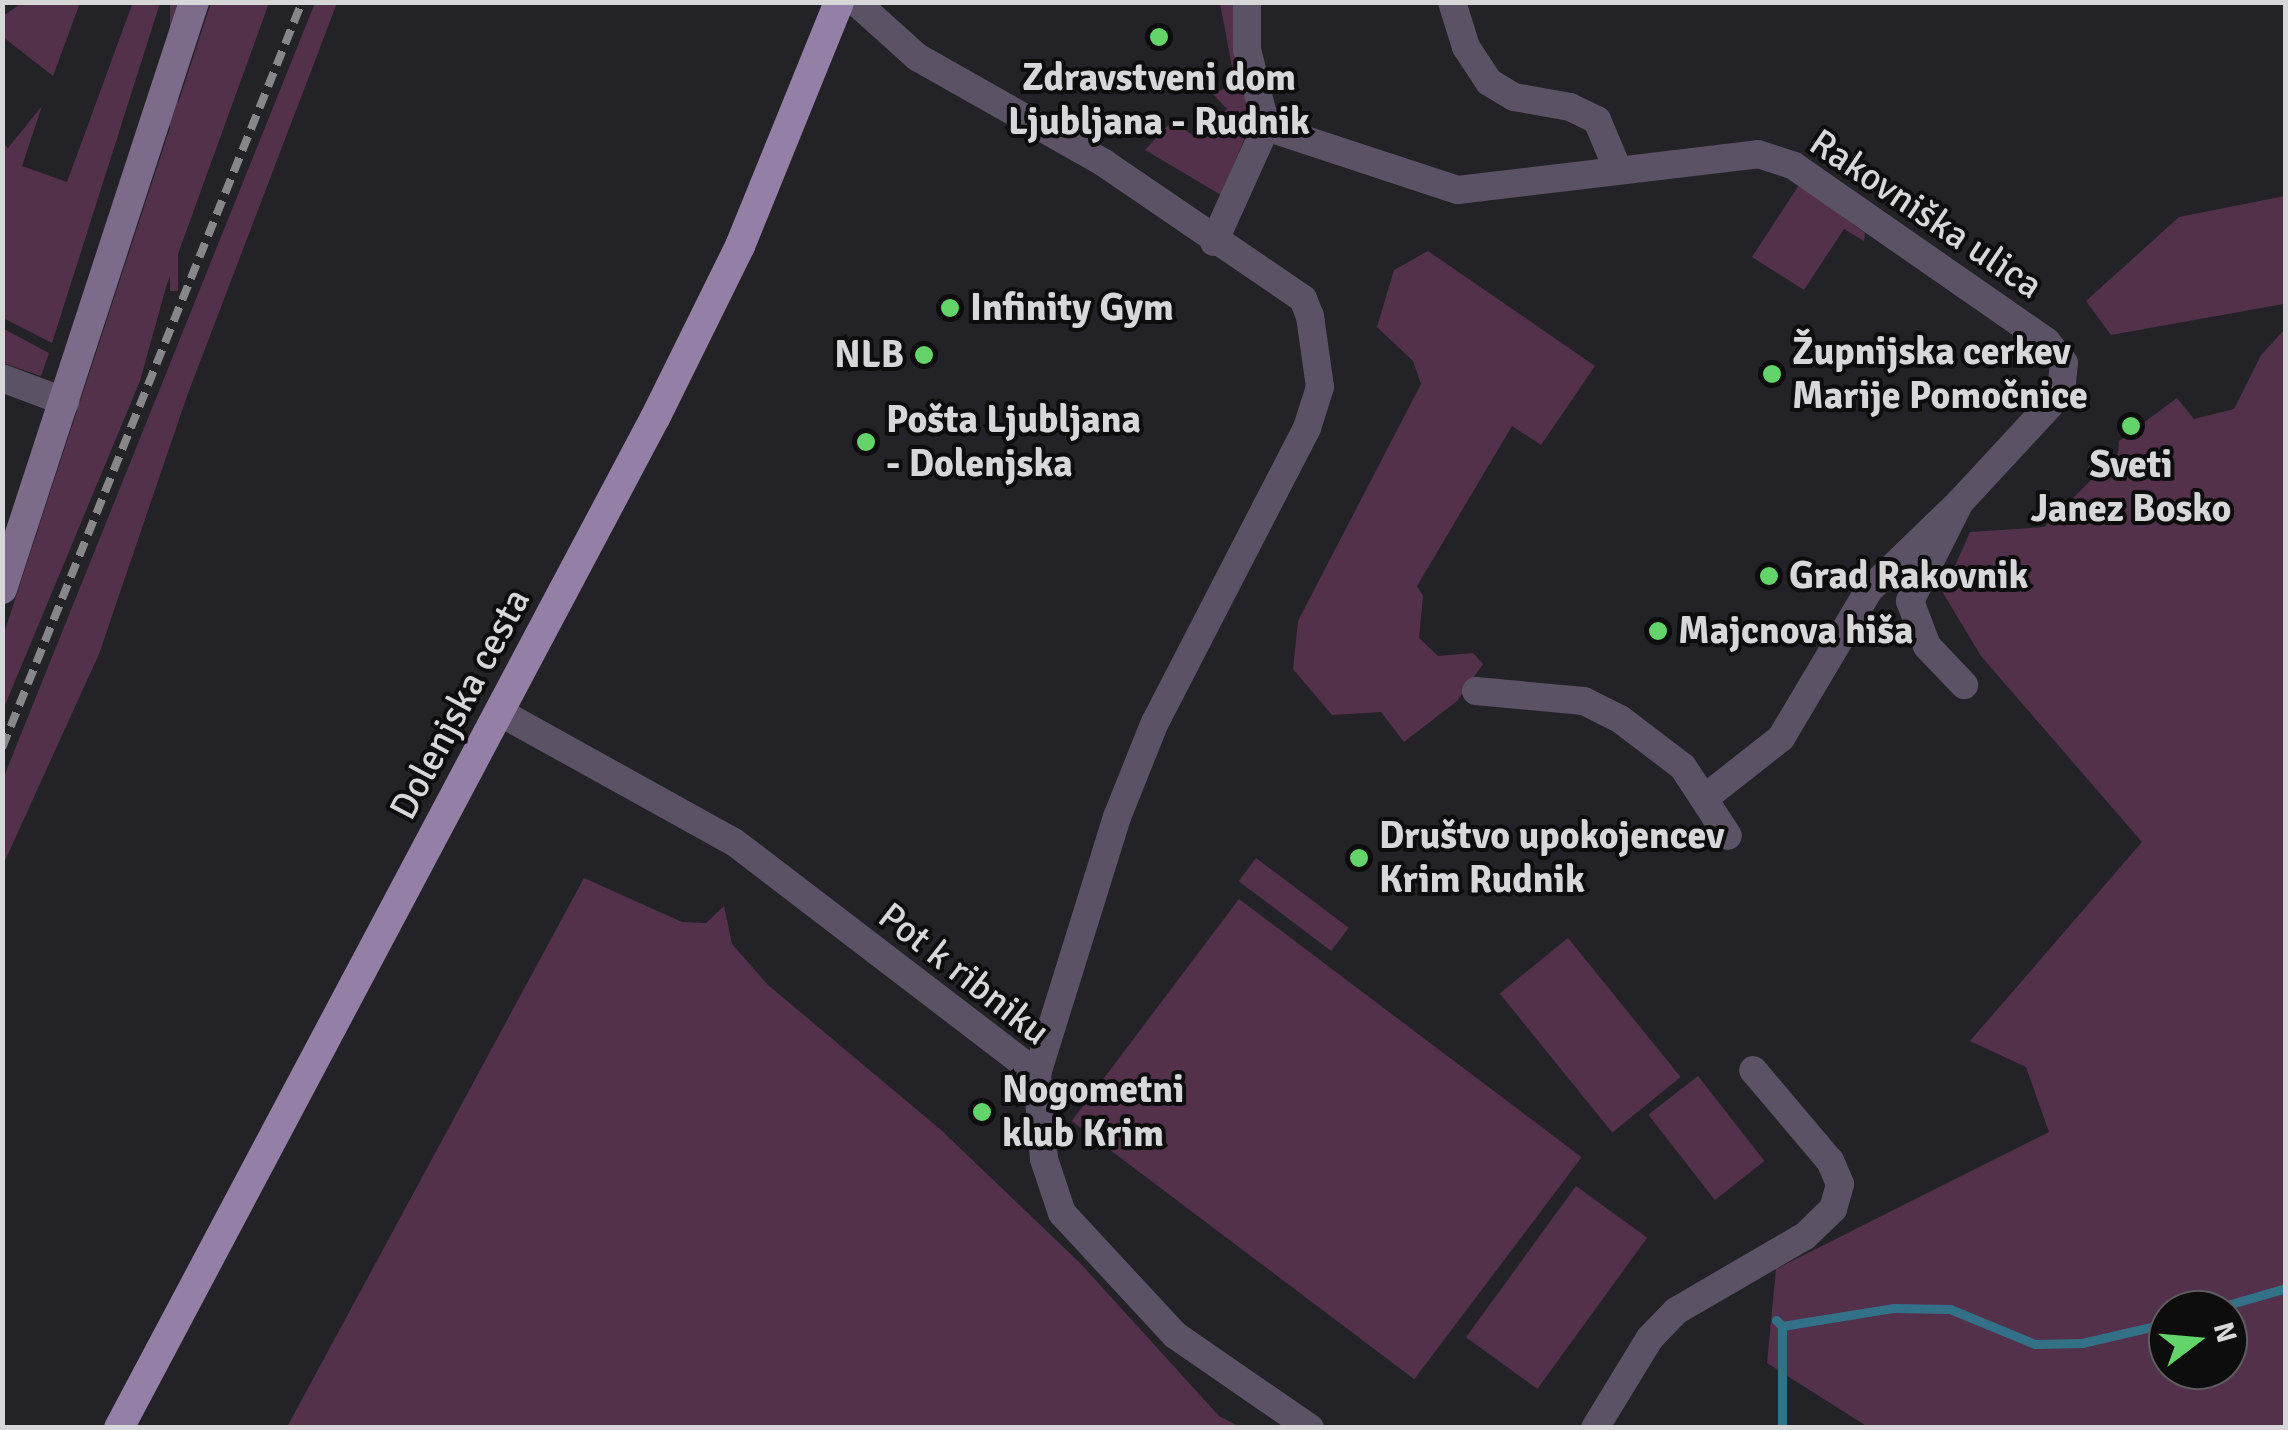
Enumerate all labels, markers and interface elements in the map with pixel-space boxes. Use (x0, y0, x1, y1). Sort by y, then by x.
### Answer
marker: Zdravstveni dom Ljubljana - Rudnik (1146, 24, 1172, 50)
place label: Zdravstveni dom Ljubljana - Rudnik (1008, 55, 1310, 144)
street label: Rakovniška ulica (1801, 119, 2051, 309)
place label: Infinity Gym (970, 285, 1174, 331)
marker: Infinity Gym (939, 297, 961, 319)
place label: Župnijska cerkev Marije Pomočnice (1792, 329, 2088, 418)
place label: NLB (834, 332, 904, 378)
marker: NLB (913, 344, 935, 366)
marker: Župnijska cerkev Marije Pomočnice (1761, 363, 1783, 385)
place label: Pošta Ljubljana - Dolenjska (886, 397, 1141, 486)
marker: Sveti Janez Bosko (2120, 415, 2142, 437)
marker: Pošta Ljubljana - Dolenjska (855, 431, 877, 453)
place label: Sveti Janez Bosko (2031, 442, 2231, 532)
place label: Grad Rakovnik (1789, 553, 2028, 599)
marker: Grad Rakovnik (1758, 565, 1780, 587)
street label: Dolenjska cesta (380, 581, 540, 827)
place label: Majcnova hiša (1678, 608, 1914, 654)
marker: Majcnova hiša (1647, 620, 1669, 642)
place label: Društvo upokojencev Krim Rudnik (1379, 813, 1724, 902)
marker: Društvo upokojencev Krim Rudnik (1348, 847, 1370, 869)
street label: Pot k ribniku (869, 893, 1059, 1055)
place label: Nogometni klub Krim (1002, 1067, 1184, 1156)
marker: Nogometni klub Krim (971, 1101, 993, 1123)
north arrow (2148, 1290, 2248, 1390)
text: N (2206, 1318, 2244, 1346)

